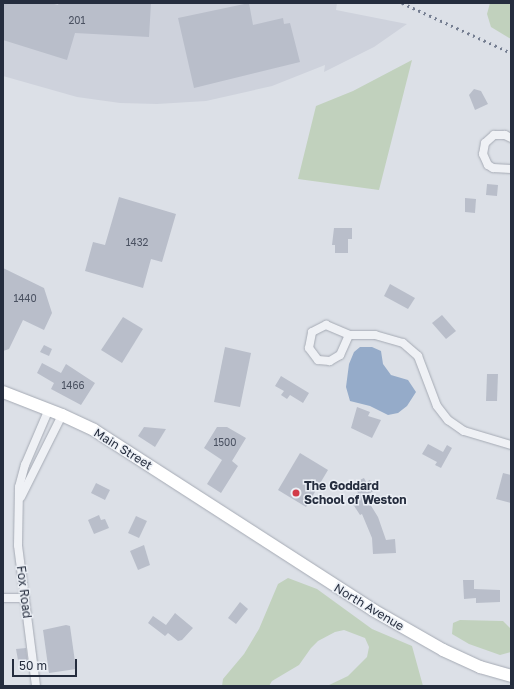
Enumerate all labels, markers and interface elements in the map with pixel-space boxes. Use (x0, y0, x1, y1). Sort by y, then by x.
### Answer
house number: 201 (69, 15, 85, 27)
house number: 1432 (126, 237, 148, 249)
house number: 1440 (13, 293, 37, 305)
house number: 1466 (61, 380, 85, 392)
street label: Main Street (91, 425, 155, 473)
house number: 1500 (213, 437, 237, 449)
place label: The Goddard School of Weston (304, 479, 407, 507)
marker: The Goddard School of Weston (291, 488, 301, 498)
street label: Fox Road (14, 565, 34, 619)
street label: North Avenue (332, 581, 406, 633)
scale bar (14, 651, 79, 677)
text: 50 m (19, 658, 47, 673)

